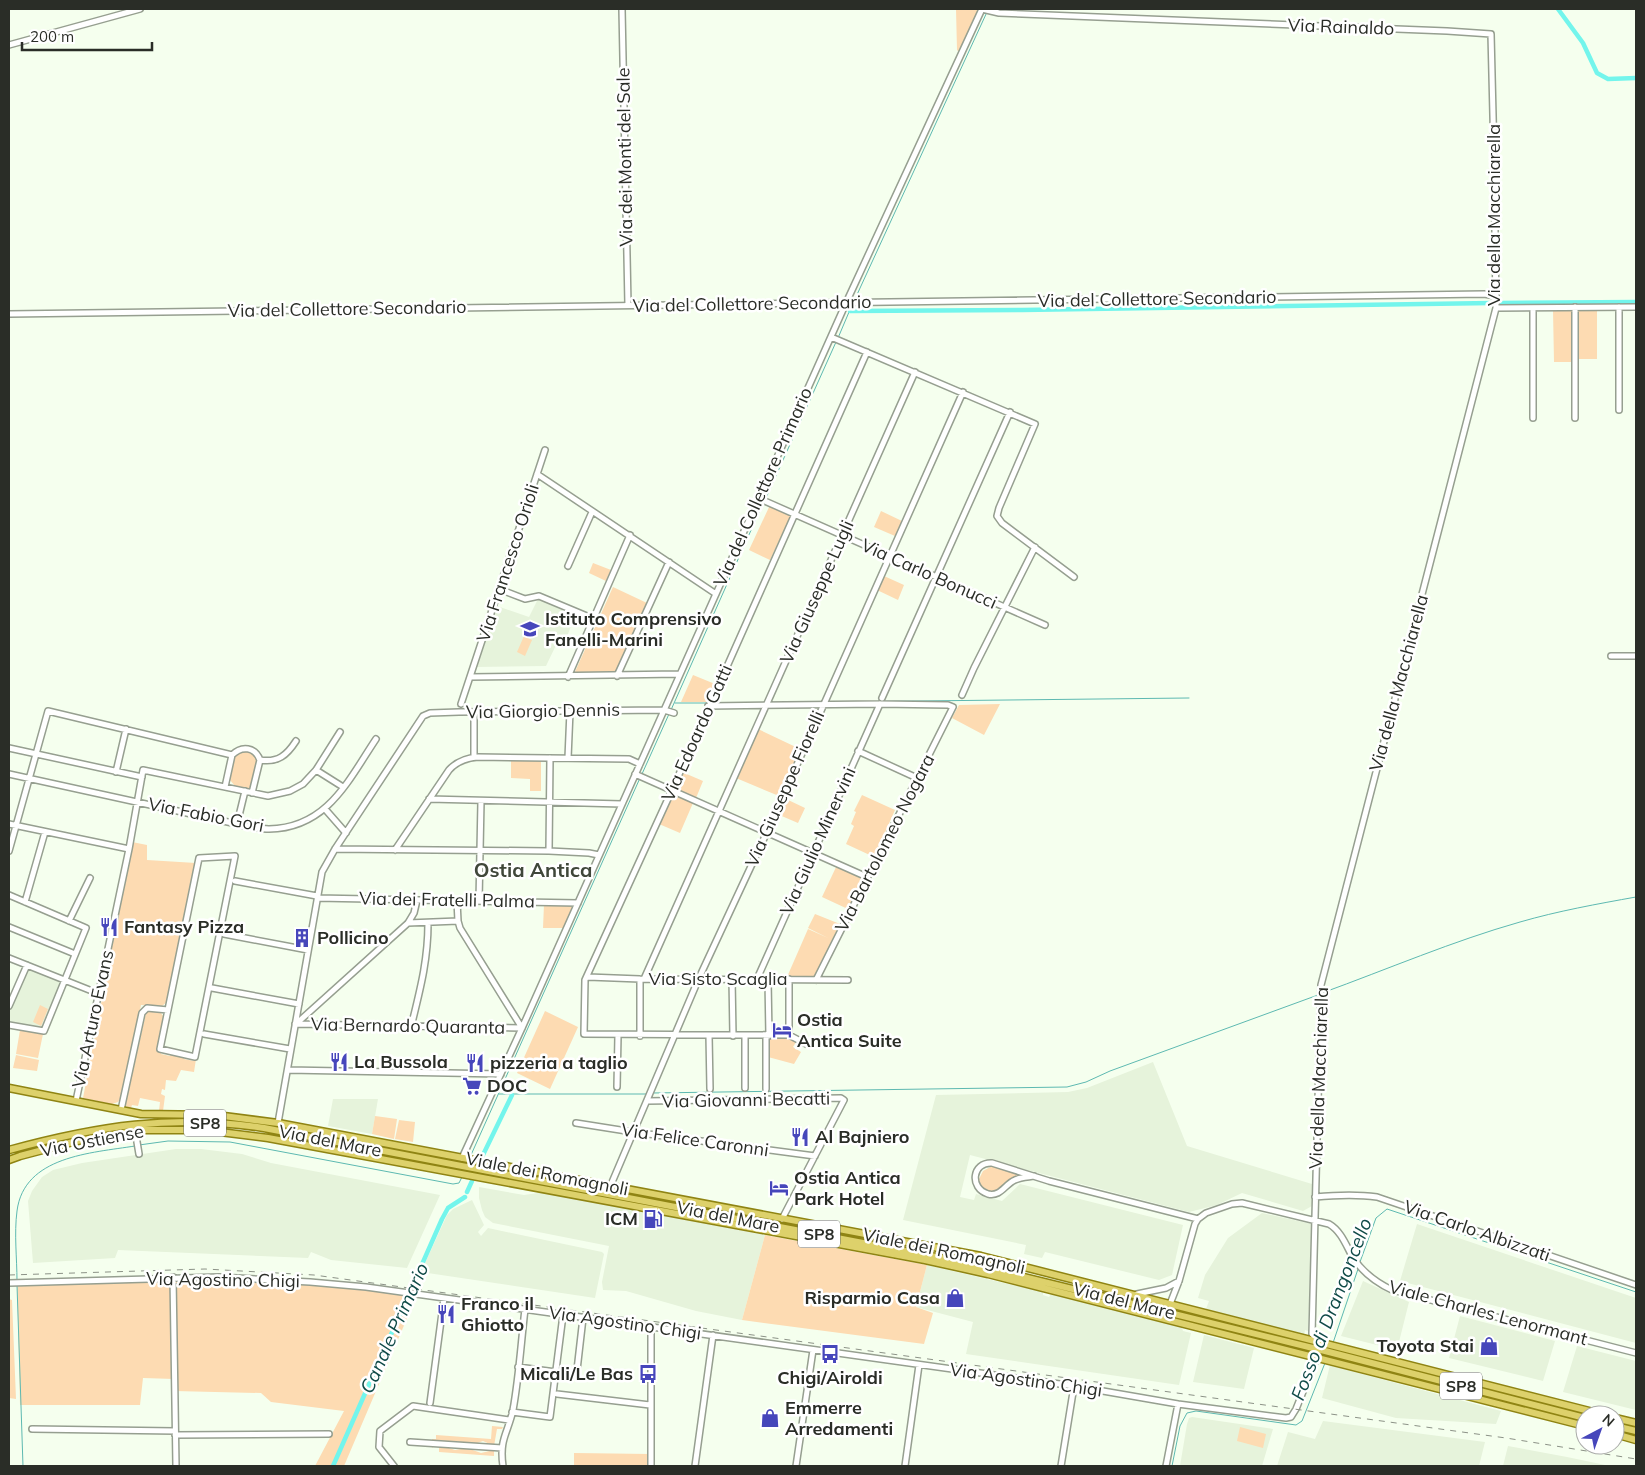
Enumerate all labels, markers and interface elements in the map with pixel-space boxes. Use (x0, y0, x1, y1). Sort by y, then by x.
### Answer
street label: Via Rainaldo (1287, 13, 1395, 40)
scale bar (22, 20, 152, 52)
text: 200 m (30, 27, 74, 46)
street label: Via dei Monti del Sale (611, 67, 638, 247)
street label: Via della Macchiarella (1482, 124, 1505, 306)
street label: Via del Collettore Secondario (1037, 285, 1277, 312)
street label: Via del Collettore Secondario (632, 290, 872, 317)
street label: Via del Collettore Secondario (227, 295, 467, 322)
street label: Via del Collettore Primario (708, 384, 817, 590)
street label: Via Francesco Orioli (471, 481, 544, 645)
street label: Via Giuseppe Lugli (775, 517, 858, 667)
street label: Via Carlo Bonucci (858, 533, 1001, 614)
street label: Via della Macchiarella (1364, 592, 1433, 774)
place label: Istituto Comprensivo Fanelli-Marini (545, 607, 722, 651)
school or university icon: Istituto Comprensivo Fanelli-Marini (519, 618, 541, 640)
street label: Via Edoardo Gatti (656, 661, 737, 805)
street label: Via Giorgio Dennis (466, 698, 620, 723)
street label: Via Giuseppe Fiorelli (740, 707, 829, 871)
street label: Via Bartolomeo Nogara (830, 750, 939, 936)
street label: Via Giulio Minervini (775, 763, 860, 918)
street label: Via Fabio Gori (146, 792, 266, 837)
district label: Ostia Antica (474, 857, 592, 882)
street label: Via dei Fratelli Palma (359, 886, 535, 913)
place label: Fantasy Pizza (124, 915, 244, 938)
restaurant icon: Fantasy Pizza (98, 916, 120, 938)
place label: Pollicino (317, 926, 389, 949)
building icon: Pollicino (291, 927, 313, 949)
street label: Via Arturo Evans (67, 948, 118, 1090)
street label: Via Sisto Scaglia (649, 967, 787, 990)
street label: Via della Macchiarella (1304, 987, 1333, 1169)
place label: Ostia Antica Suite (797, 1008, 902, 1052)
street label: Via Bernardo Quaranta (311, 1012, 505, 1039)
hotel icon: Ostia Antica Suite (771, 1019, 793, 1041)
place label: La Bussola (354, 1050, 448, 1073)
restaurant icon: La Bussola (328, 1051, 350, 1073)
place label: pizzeria a taglio (490, 1051, 628, 1074)
restaurant icon: pizzeria a taglio (464, 1052, 486, 1074)
place label: DOC (487, 1074, 527, 1097)
supermarket icon: DOC (461, 1075, 483, 1097)
street label: Via Giovanni Becatti (662, 1087, 830, 1112)
road number: SP8 (184, 1110, 226, 1136)
street label: Via Felice Caronni (620, 1118, 770, 1161)
street label: Via Ostiense (38, 1119, 146, 1162)
street label: Via del Mare (277, 1119, 384, 1162)
place label: Al Bajniero (815, 1125, 909, 1148)
restaurant icon: Al Bajniero (789, 1126, 811, 1148)
street label: Viale dei Romagnoli (464, 1146, 630, 1201)
place label: Ostia Antica Park Hotel (794, 1166, 901, 1210)
hotel icon: Ostia Antica Park Hotel (768, 1177, 790, 1199)
street label: Via del Mare (675, 1195, 782, 1238)
street label: Via Carlo Albizzati (1401, 1195, 1553, 1266)
place label: ICM (605, 1207, 638, 1230)
fuel station icon: ICM (642, 1208, 664, 1230)
water label: Fosso di Drangoncello (1285, 1214, 1377, 1403)
road number: SP8 (798, 1220, 840, 1248)
street label: Viale dei Romagnoli (861, 1222, 1027, 1279)
water label: Canale Primario (354, 1259, 434, 1397)
street label: Via Agostino Chigi (146, 1267, 300, 1292)
street label: Viale Charles Lenormant (1386, 1275, 1590, 1350)
street label: Via del Mare (1071, 1277, 1178, 1324)
place label: Risparmio Casa (804, 1286, 940, 1309)
shop icon: Risparmio Casa (944, 1287, 966, 1309)
place label: Franco il Ghiotto (461, 1292, 534, 1336)
street label: Via Agostino Chigi (547, 1300, 703, 1345)
restaurant icon: Franco il Ghiotto (435, 1303, 457, 1325)
place label: Toyota Stai (1377, 1334, 1474, 1357)
shop icon: Toyota Stai (1478, 1335, 1500, 1357)
bus stop icon: Chigi/Airoldi (819, 1343, 841, 1365)
street label: Via Agostino Chigi (948, 1357, 1104, 1402)
place label: Micali/Le Bas (520, 1362, 633, 1385)
bus stop icon: Micali/Le Bas (637, 1363, 659, 1385)
place label: Chigi/Airoldi (777, 1366, 883, 1389)
road number: SP8 (1440, 1372, 1482, 1400)
place label: Emmerre Arredamenti (785, 1396, 893, 1440)
north arrow (1575, 1405, 1625, 1455)
shop icon: Emmerre Arredamenti (759, 1407, 781, 1429)
text: N (1599, 1410, 1618, 1430)

